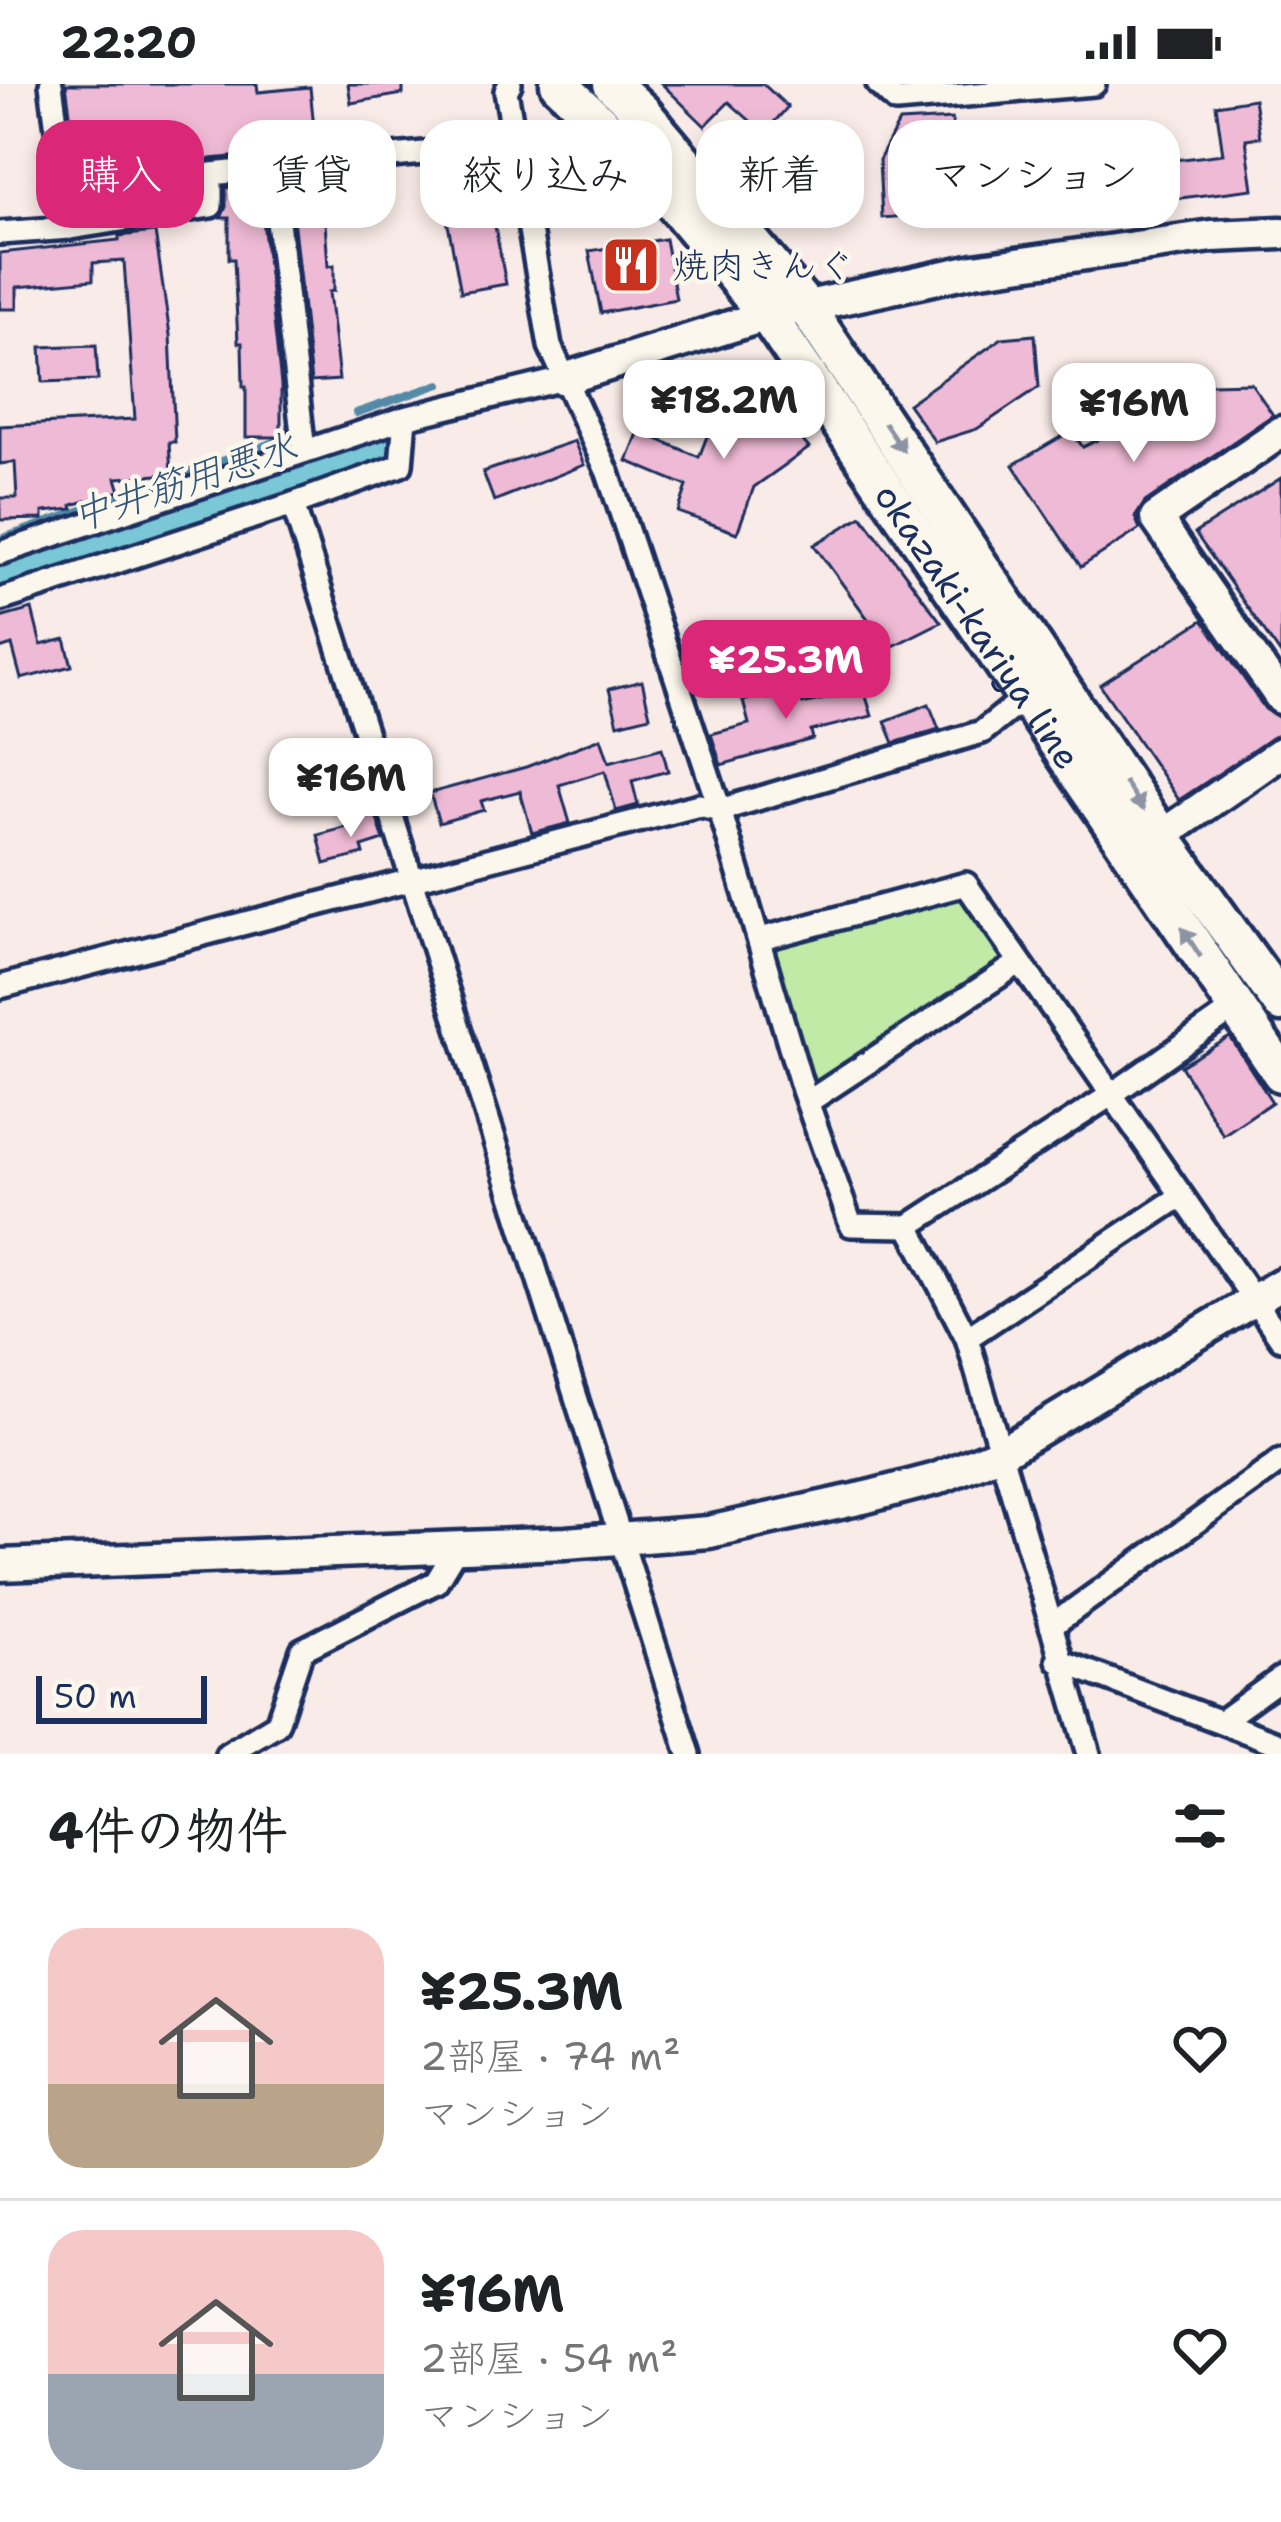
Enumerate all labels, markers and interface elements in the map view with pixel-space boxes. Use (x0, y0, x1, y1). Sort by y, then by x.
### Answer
text: 22:20 (60, 12, 197, 72)
chip: 購入 (36, 120, 204, 228)
chip: 賃貸 (228, 120, 396, 228)
chip: 絞り込み (420, 120, 672, 228)
chip: 新着 (696, 120, 864, 228)
chip: マンション (888, 120, 1180, 228)
restaurant icon: 焼肉きんぐ (600, 234, 662, 296)
place label: 焼肉きんぐ (673, 241, 853, 290)
pin: ¥18.2M (626, 360, 822, 462)
pin: ¥16M (1063, 363, 1205, 465)
text: ¥18.2M (650, 373, 798, 425)
text: ¥16M (1079, 376, 1189, 428)
water label: 中井筋用悪水 (65, 420, 303, 542)
one-way arrow (882, 421, 904, 454)
street label: okazaki-kariya line (863, 473, 1092, 778)
pin: ¥25.3M (688, 620, 884, 722)
text: ¥25.3M (708, 633, 864, 685)
pin: ¥16M (280, 738, 422, 840)
text: ¥16M (296, 751, 406, 803)
one-way arrow (1122, 780, 1145, 812)
one-way arrow (1180, 925, 1202, 958)
scale bar (36, 1670, 207, 1723)
text: 50 m (54, 1674, 137, 1719)
icon: filters (1167, 1793, 1233, 1859)
text: 4件の物件 (48, 1796, 288, 1864)
text: ¥25.3M (420, 1957, 623, 2025)
icon: home (144, 1976, 288, 2120)
icon: heart (1167, 2015, 1233, 2081)
text: 2部屋 · 74 m² (420, 2030, 681, 2082)
text: マンション (420, 2087, 613, 2139)
text: ¥16M (420, 2259, 564, 2327)
icon: home (144, 2278, 288, 2422)
icon: heart (1167, 2317, 1233, 2383)
text: 2部屋 · 54 m² (420, 2332, 678, 2384)
text: マンション (420, 2389, 613, 2441)

